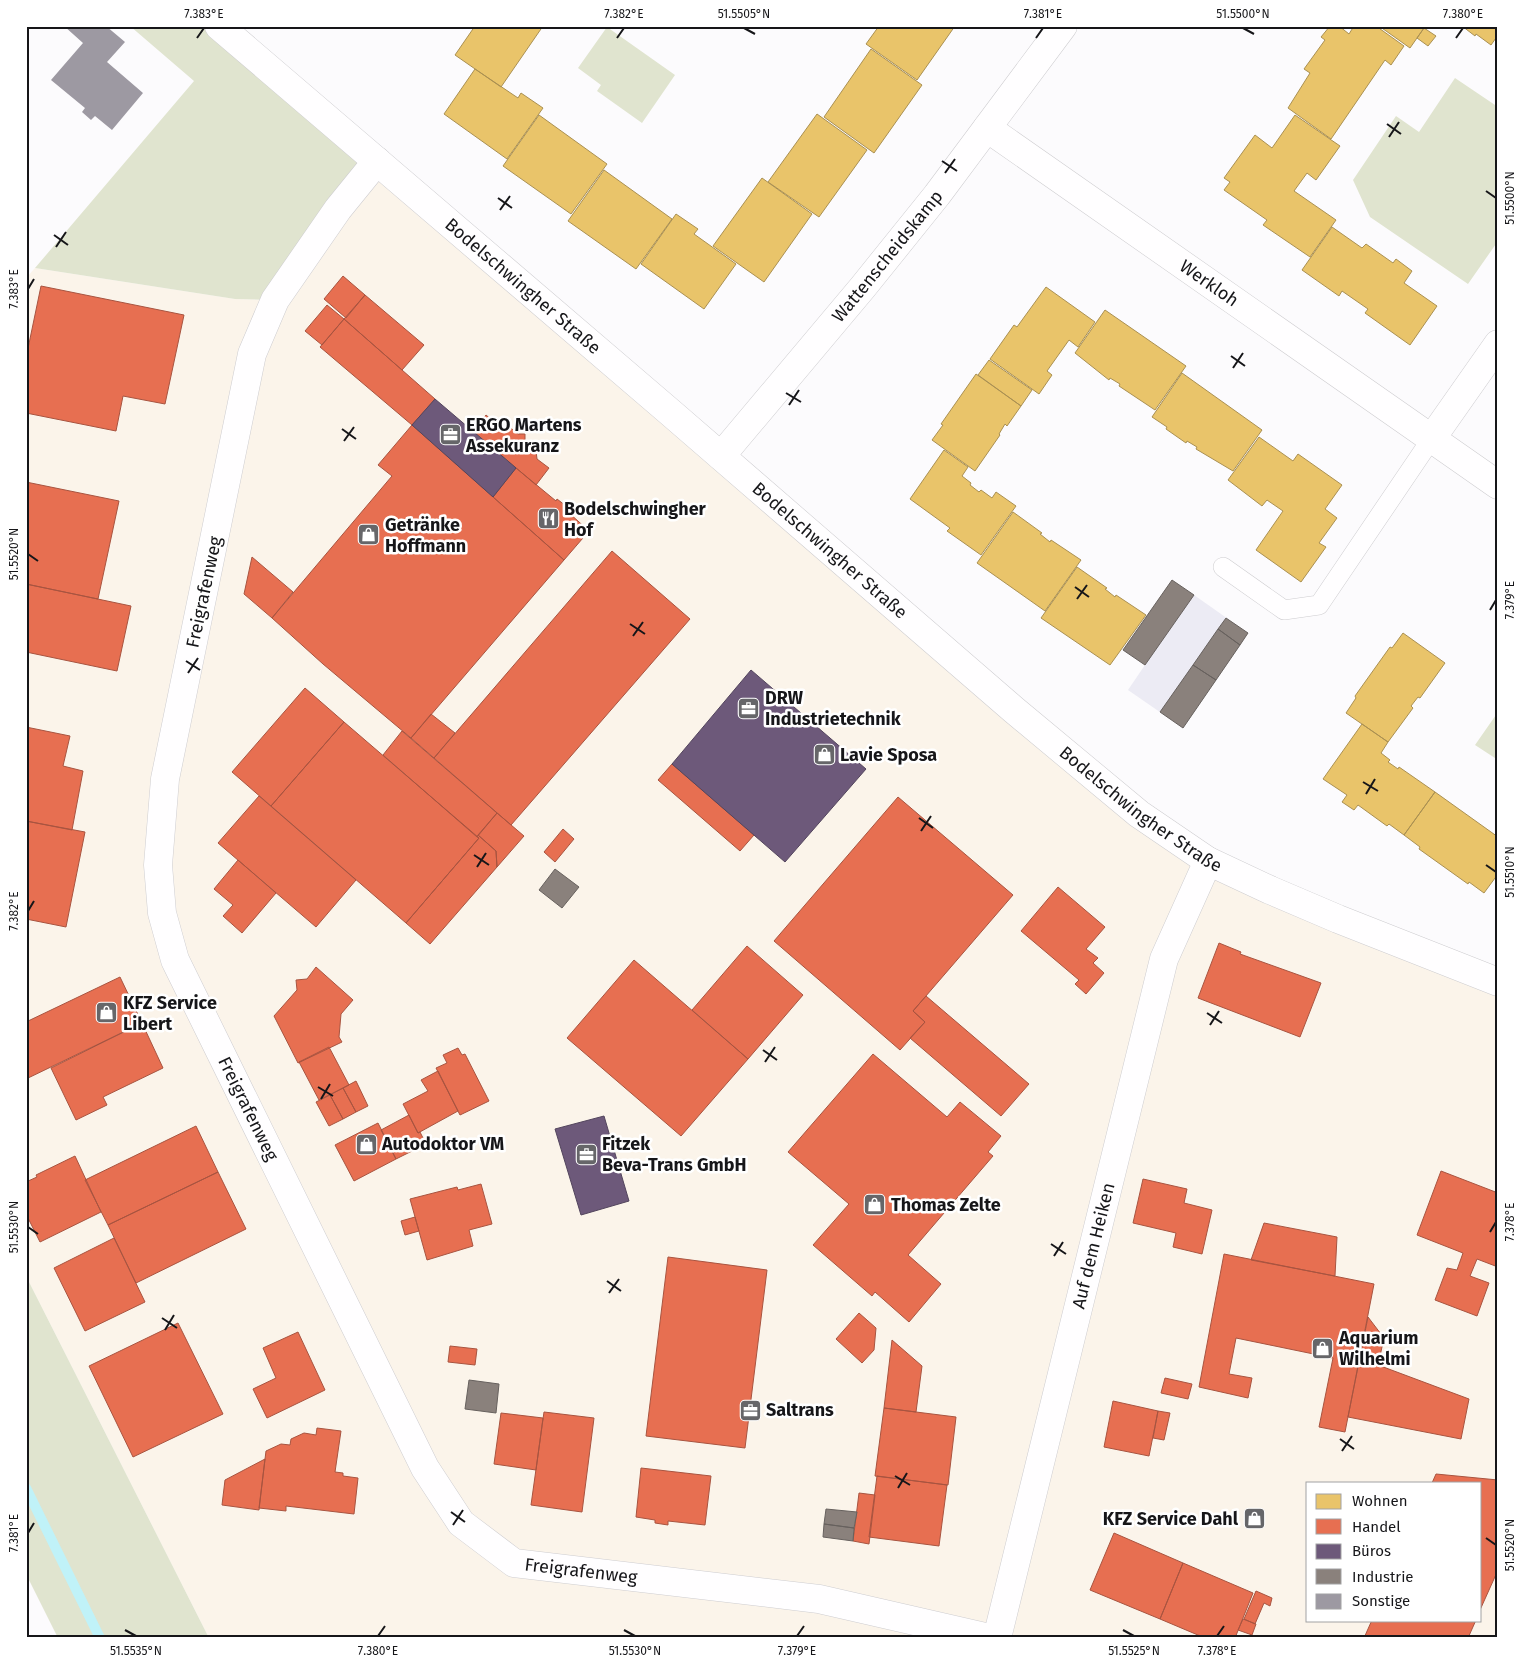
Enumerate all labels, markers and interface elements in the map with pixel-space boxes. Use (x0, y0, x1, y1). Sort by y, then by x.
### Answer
text: 7.383°E (184, 7, 224, 21)
text: 7.382°E (604, 7, 644, 21)
text: 51.5505°N (718, 7, 770, 21)
text: 7.381°E (1024, 7, 1062, 21)
text: 51.5500°N (1216, 7, 1270, 21)
text: 7.380°E (1443, 7, 1483, 21)
text: 51.5500°N (1503, 171, 1517, 225)
street label: Wattenscheidskamp (827, 186, 948, 327)
street label: Bodelschwingher Straße (441, 213, 605, 359)
street label: Werkloh (1175, 255, 1243, 311)
text: 7.383°E (7, 269, 21, 309)
place label: ERGO Martens Assekuranz (465, 414, 582, 457)
office icon: ERGO Martens Assekuranz (438, 423, 462, 447)
street label: Bodelschwingher Straße (748, 477, 912, 624)
place label: Bodelschwingher Hof (564, 498, 707, 541)
restaurant icon: Bodelschwingher Hof (536, 507, 560, 531)
place label: Getränke Hoffmann (385, 514, 466, 557)
shop icon: Getränke Hoffmann (357, 523, 381, 547)
text: 51.5520°N (7, 528, 21, 580)
street label: Freigrafenweg (181, 534, 227, 650)
text: 7.379°E (1503, 581, 1517, 619)
place label: DRW Industrietechnik (765, 687, 902, 730)
office icon: DRW Industrietechnik (737, 696, 761, 720)
street label: Bodelschwingher Straße (1055, 741, 1225, 877)
shop icon: Lavie Sposa (812, 743, 836, 767)
place label: Lavie Sposa (840, 744, 937, 766)
text: 51.5510°N (1503, 846, 1517, 898)
text: 7.382°E (7, 891, 21, 931)
place label: KFZ Service Libert (123, 992, 217, 1035)
shop icon: KFZ Service Libert (95, 1001, 119, 1025)
street label: Freigrafenweg (213, 1053, 283, 1165)
shop icon: Autodoktor VM (354, 1132, 378, 1156)
place label: Autodoktor VM (381, 1133, 504, 1155)
place label: Fitzek Beva-Trans GmbH (602, 1133, 746, 1176)
office icon: Fitzek Beva-Trans GmbH (574, 1142, 598, 1166)
street label: Auf dem Heiken (1067, 1180, 1120, 1311)
shop icon: Thomas Zelte (863, 1193, 887, 1217)
place label: Thomas Zelte (891, 1194, 1001, 1216)
text: 51.5530°N (7, 1201, 21, 1253)
text: 7.378°E (1503, 1203, 1517, 1241)
place label: Aquarium Wilhelmi (1338, 1327, 1418, 1370)
shop icon: Aquarium Wilhelmi (1311, 1336, 1335, 1360)
office icon: Saltrans (738, 1398, 762, 1422)
place label: Saltrans (766, 1399, 834, 1421)
legend (1306, 1482, 1482, 1622)
text: Wohnen (1352, 1492, 1408, 1510)
shop icon: KFZ Service Dahl (1242, 1507, 1266, 1531)
place label: KFZ Service Dahl (1103, 1508, 1239, 1530)
text: 7.381°E (7, 1514, 21, 1552)
text: Handel (1352, 1518, 1401, 1536)
text: 51.5520°N (1503, 1519, 1517, 1571)
text: Büros (1352, 1542, 1391, 1560)
street label: Freigrafenweg (523, 1553, 639, 1589)
text: Industrie (1352, 1568, 1414, 1586)
text: Sonstige (1352, 1592, 1410, 1610)
text: 51.5535°N (110, 1644, 162, 1658)
text: 7.380°E (358, 1644, 398, 1658)
text: 51.5530°N (609, 1644, 661, 1658)
text: 7.379°E (778, 1644, 816, 1658)
text: 51.5525°N (1108, 1644, 1160, 1658)
text: 7.378°E (1198, 1644, 1236, 1658)

